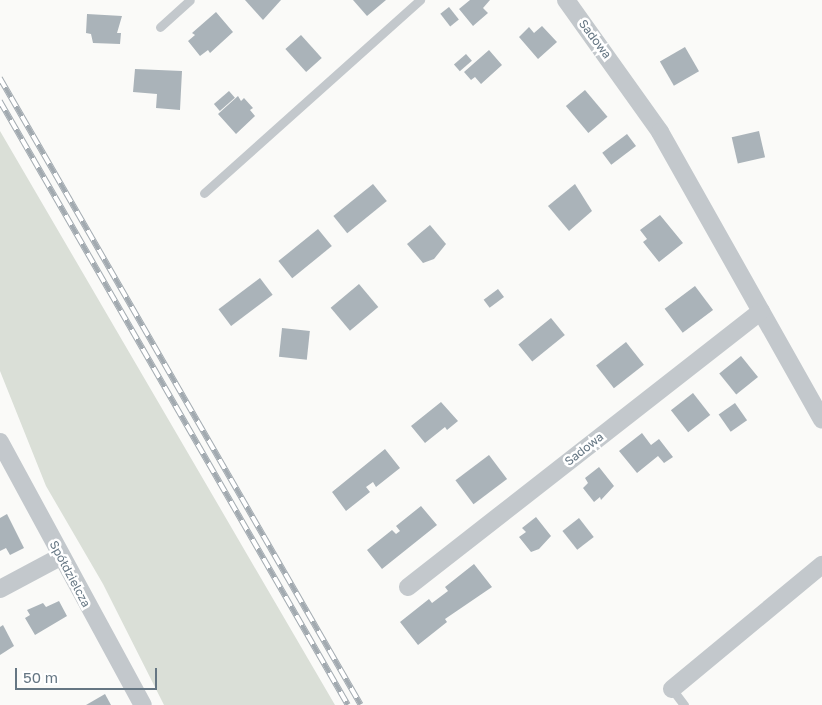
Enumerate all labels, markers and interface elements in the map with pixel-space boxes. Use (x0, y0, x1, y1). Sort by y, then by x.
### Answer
street label: Sadowa (576, 17, 614, 61)
street label: Sadowa (562, 429, 606, 469)
street label: Spółdzielcza (46, 538, 94, 610)
scale bar (18, 658, 160, 690)
text: 50 m (23, 668, 58, 686)

